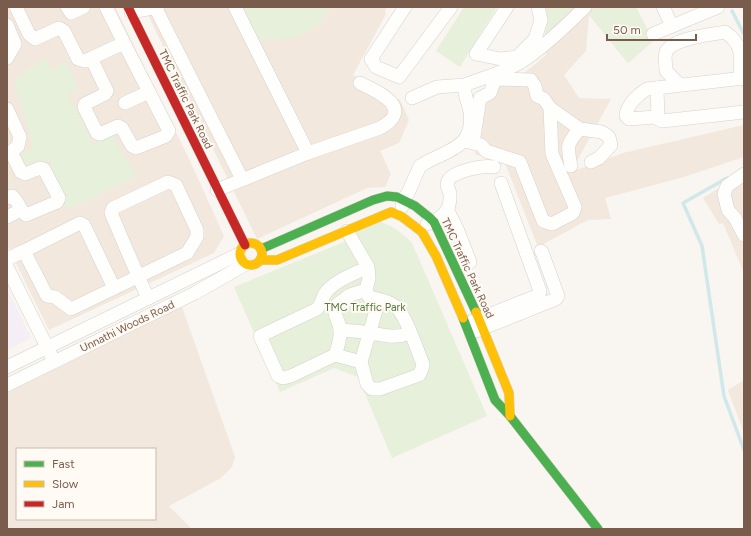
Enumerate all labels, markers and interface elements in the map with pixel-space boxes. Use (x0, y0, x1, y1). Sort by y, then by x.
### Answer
scale bar (607, 16, 696, 42)
text: 50 m (613, 23, 641, 37)
street label: TMC Traffic Park Road (156, 47, 215, 151)
street label: TMC Traffic Park Road (439, 216, 497, 320)
street label: Unnathi Woods Road (78, 298, 177, 355)
park label: TMC Traffic Park (324, 301, 406, 314)
legend (16, 448, 156, 520)
text: Fast (52, 457, 75, 471)
text: Slow (52, 477, 79, 491)
text: Jam (52, 497, 75, 511)

